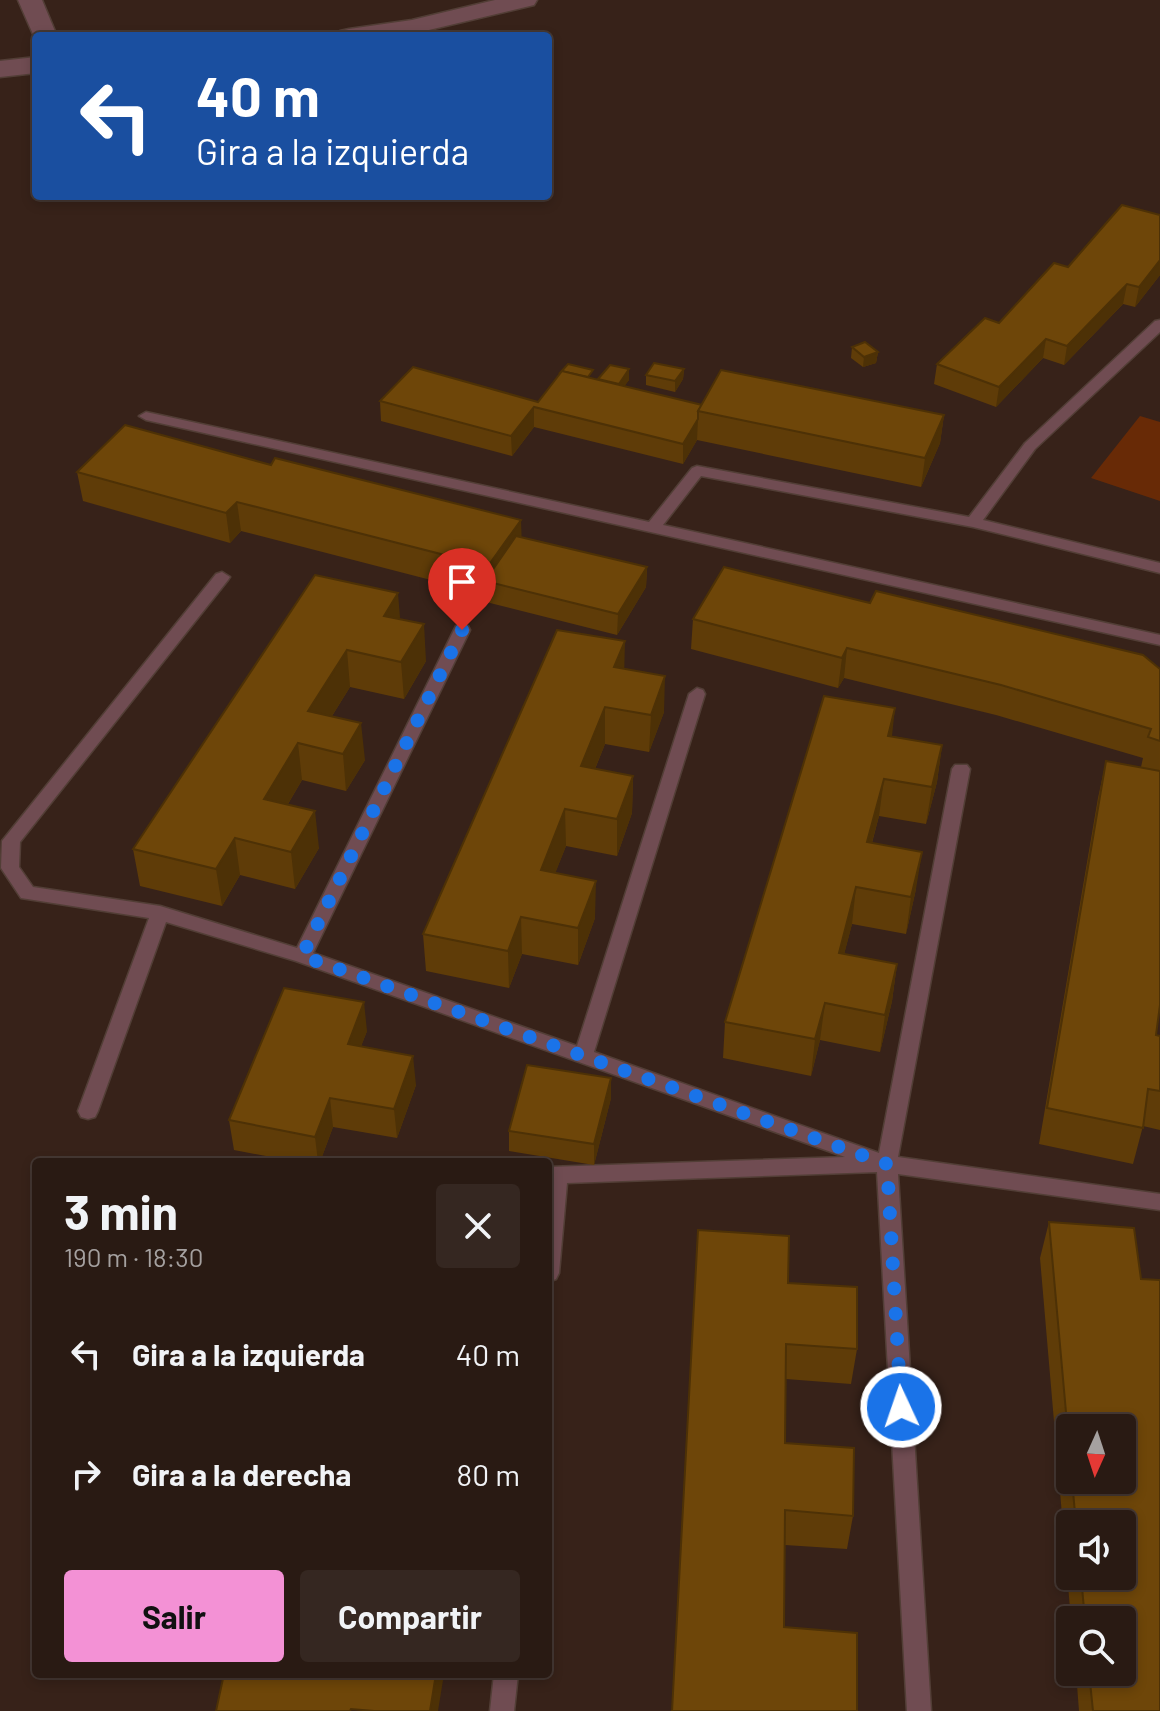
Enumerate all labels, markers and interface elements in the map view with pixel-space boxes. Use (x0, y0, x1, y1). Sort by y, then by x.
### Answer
text: 40 m (196, 61, 320, 128)
icon: left (64, 64, 168, 168)
text: Gira a la izquierda (196, 129, 469, 172)
pin (428, 548, 496, 630)
icon: arrive (440, 560, 484, 604)
text: 3 min (64, 1182, 178, 1240)
button: close (436, 1184, 520, 1268)
text: 190 m · 18:30 (64, 1241, 203, 1272)
icon: left (64, 1332, 108, 1376)
text: Gira a la izquierda (132, 1336, 365, 1372)
text: 40 m (456, 1336, 520, 1372)
position arrow (859, 1365, 943, 1449)
north arrow (1056, 1414, 1136, 1494)
map controls (1056, 1414, 1136, 1686)
icon: right (64, 1452, 108, 1496)
text: Gira a la derecha (132, 1456, 351, 1492)
text: 80 m (457, 1456, 520, 1492)
button: sound (1056, 1510, 1136, 1590)
button: Salir (64, 1570, 284, 1662)
button: Compartir (300, 1570, 520, 1662)
button: search (1056, 1606, 1136, 1686)

